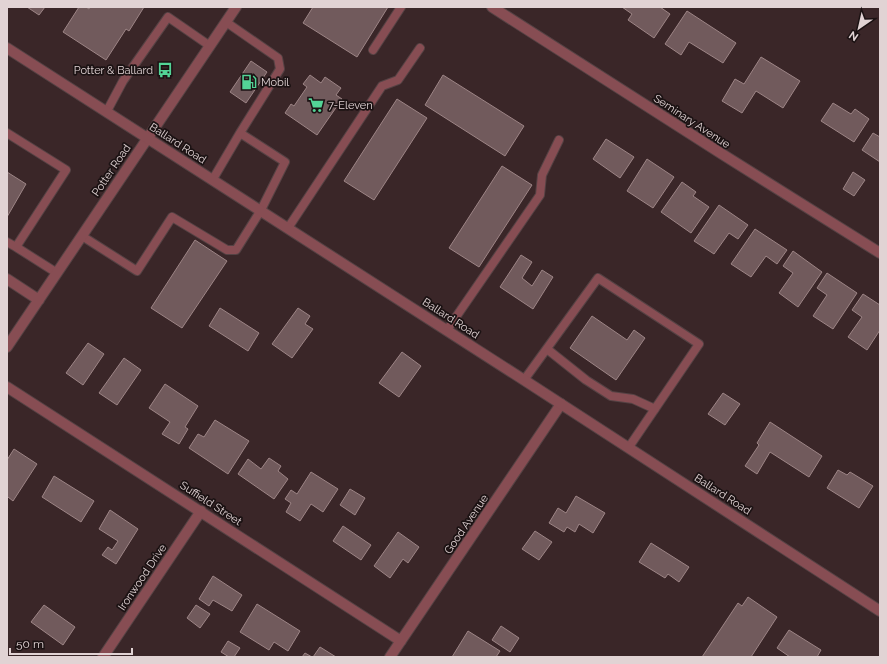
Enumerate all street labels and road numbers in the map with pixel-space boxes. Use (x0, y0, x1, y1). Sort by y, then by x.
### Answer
street label: Seminary Avenue (651, 92, 733, 151)
street label: Ballard Road (147, 120, 209, 167)
street label: Potter Road (89, 142, 134, 199)
street label: Ballard Road (420, 295, 482, 342)
street label: Ballard Road (692, 471, 754, 518)
street label: Suffield Street (177, 479, 244, 528)
street label: Good Avenue (442, 492, 491, 556)
street label: Ironwood Drive (116, 541, 170, 613)

